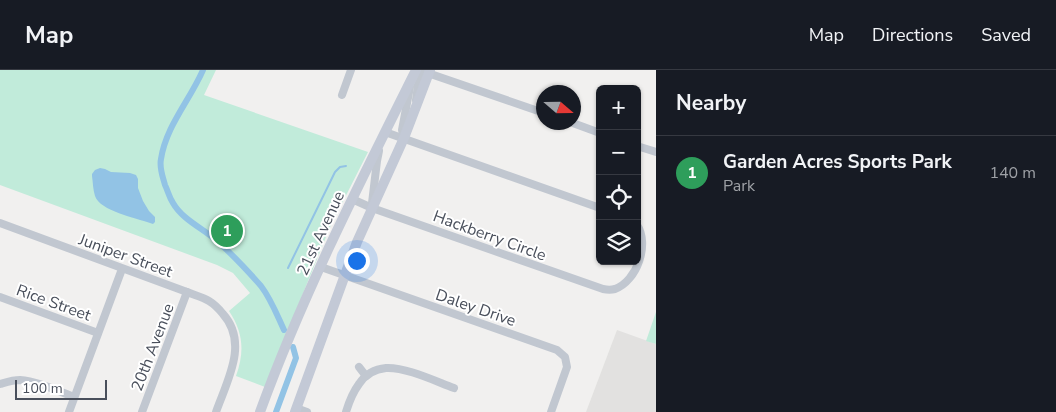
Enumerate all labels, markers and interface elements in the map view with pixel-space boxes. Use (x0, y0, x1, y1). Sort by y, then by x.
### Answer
text: Map (25, 19, 73, 51)
text: Map (809, 23, 844, 47)
text: Directions (872, 23, 953, 47)
text: Saved (981, 23, 1031, 47)
north arrow (536, 85, 581, 130)
map controls (596, 85, 641, 265)
button: + (596, 85, 641, 130)
text: Nearby (676, 89, 746, 117)
button: − (596, 130, 641, 175)
text: Garden Acres Sports Park (723, 149, 952, 175)
text: 1 (687, 162, 697, 184)
text: 140 m (989, 162, 1036, 184)
button: locate (596, 175, 641, 220)
text: Park (723, 175, 755, 197)
street label: 21st Avenue (292, 188, 350, 279)
street label: Hackberry Circle (430, 205, 549, 267)
pin: 1 (211, 212, 243, 250)
button: layers (596, 220, 641, 265)
street label: Juniper Street (75, 228, 176, 283)
your location (344, 248, 370, 274)
street label: Rice Street (13, 279, 94, 327)
street label: Daley Drive (433, 284, 519, 332)
street label: 20th Avenue (126, 300, 180, 394)
scale bar (15, 377, 108, 400)
text: 100 m (22, 379, 63, 398)

